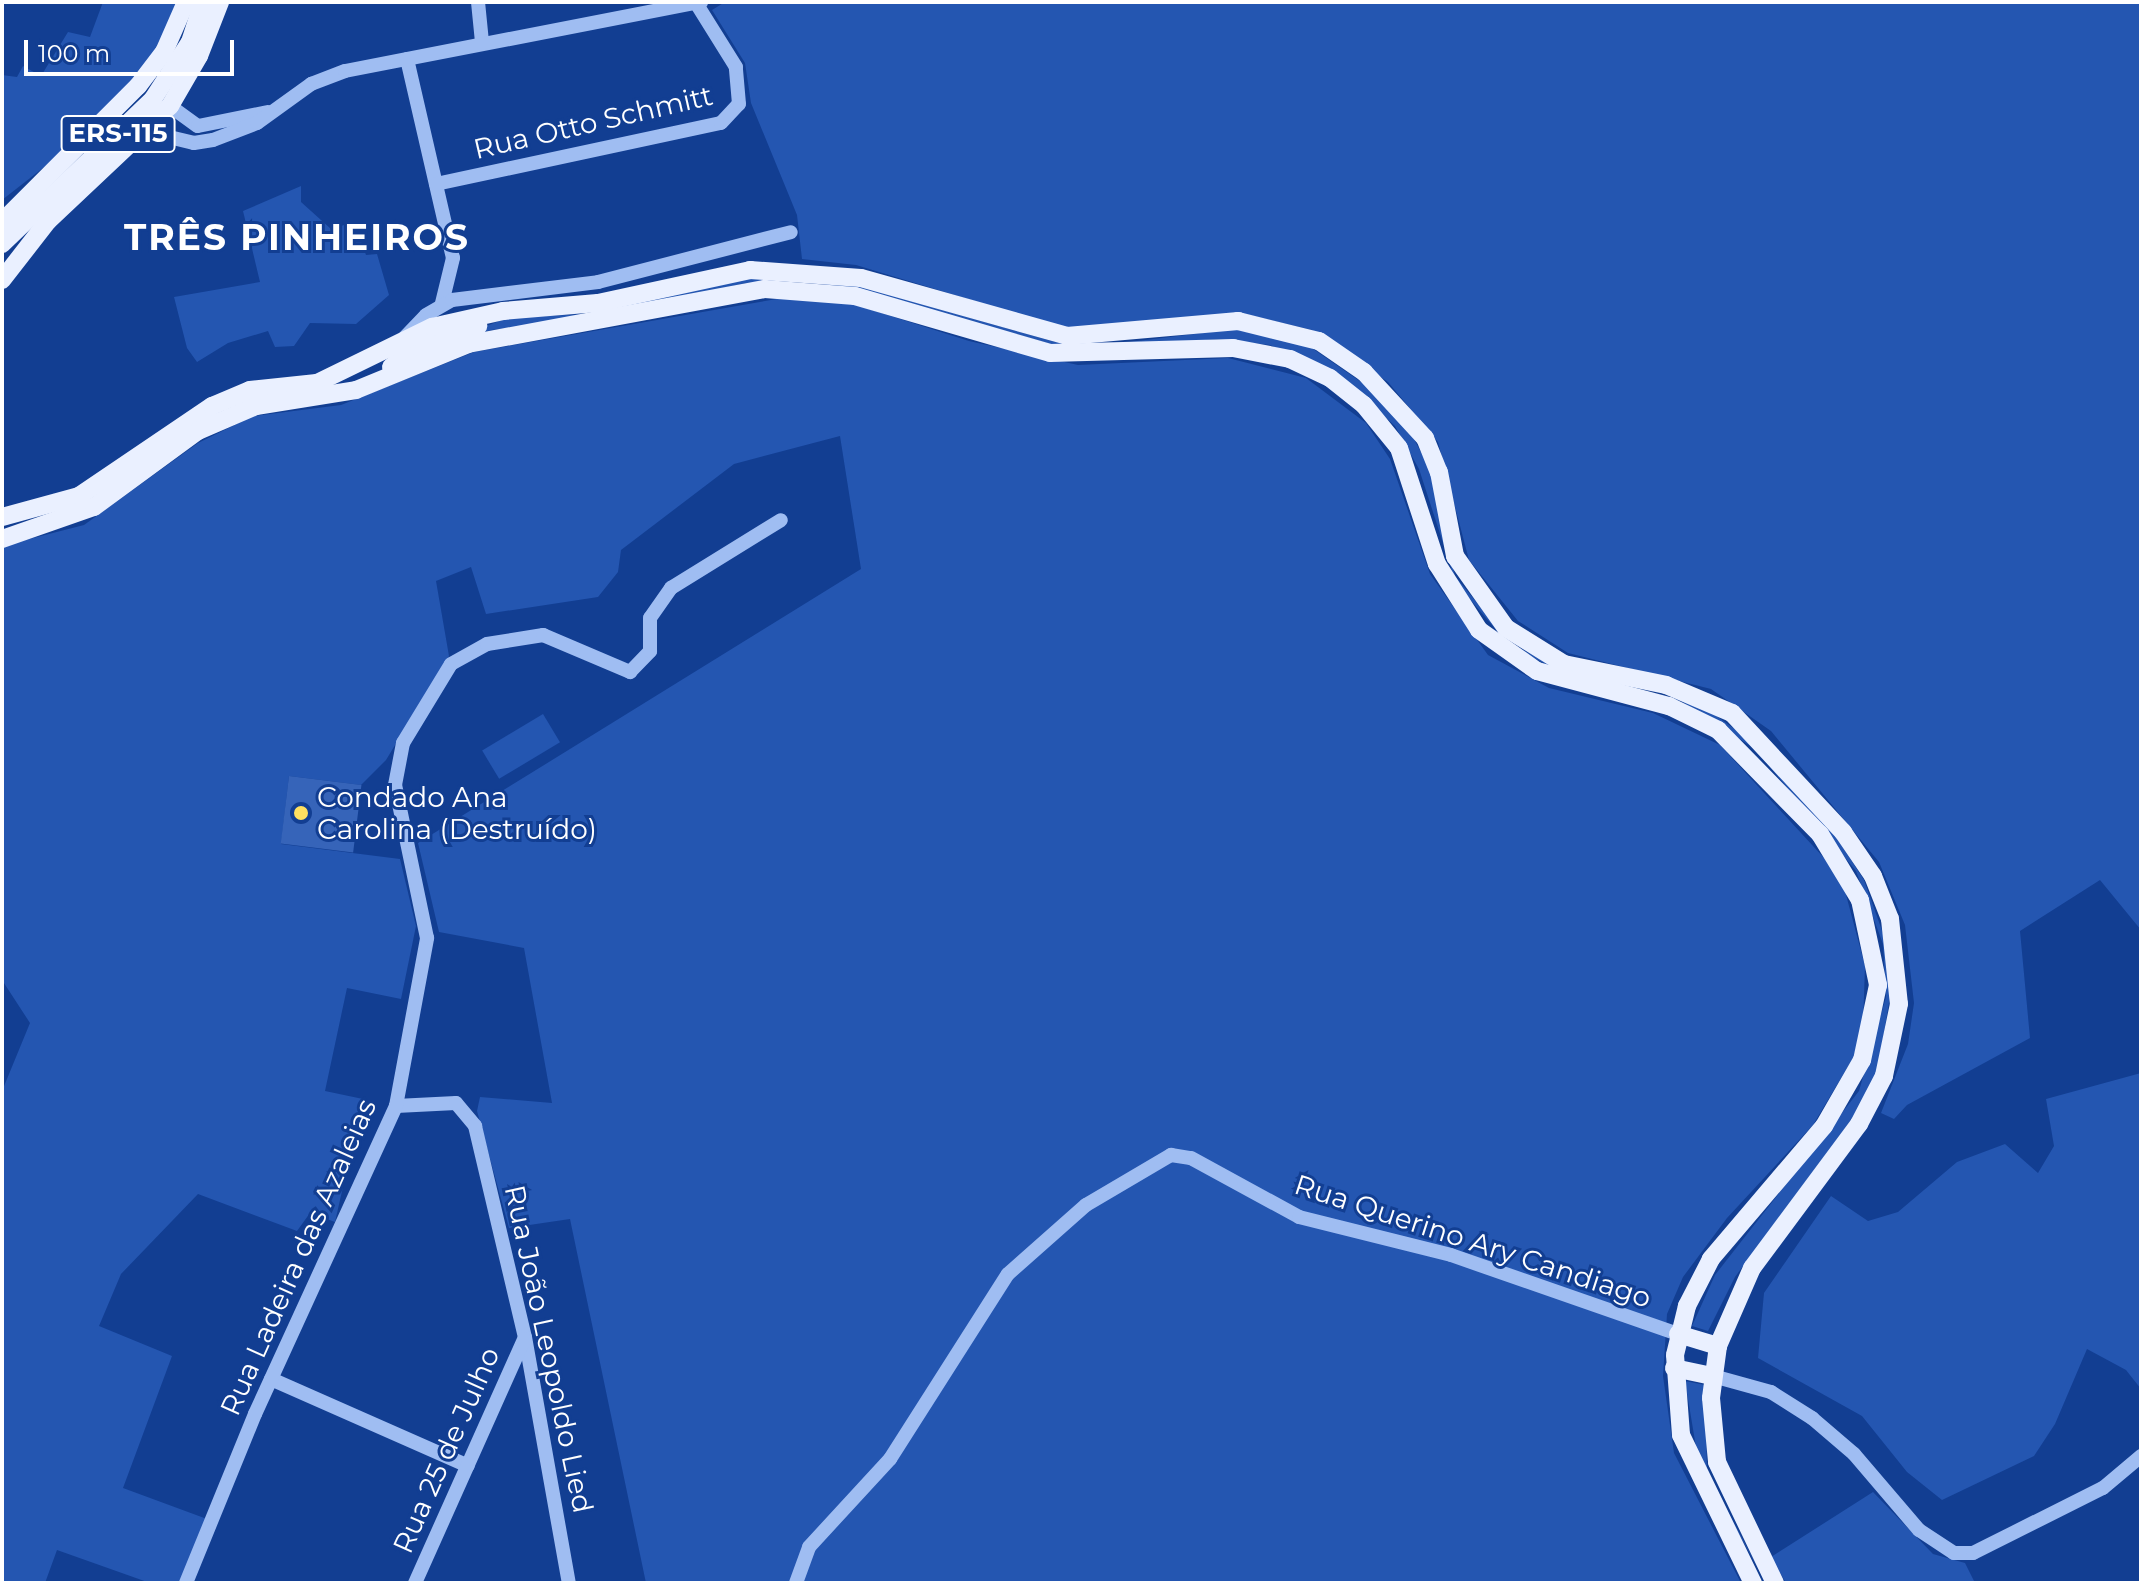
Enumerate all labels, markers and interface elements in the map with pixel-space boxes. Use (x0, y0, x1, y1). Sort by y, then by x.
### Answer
scale bar (28, 24, 238, 74)
text: 100 m (38, 39, 110, 68)
street label: Rua Otto Schmitt (470, 78, 716, 166)
road number: ERS-115 (60, 112, 176, 156)
district label: TRÊS PINHEIROS (124, 216, 470, 260)
place label: Condado Ana Carolina (Destruído) (317, 780, 597, 846)
marker: Condado Ana Carolina (Destruído) (292, 804, 310, 822)
street label: Rua Ladeira das Azaleias (213, 1094, 383, 1420)
street label: Rua Querino Ary Candiago (1290, 1167, 1656, 1315)
street label: Rua João Leopoldo Lied (498, 1182, 600, 1516)
street label: Rua 25 de Julho (385, 1342, 507, 1558)

